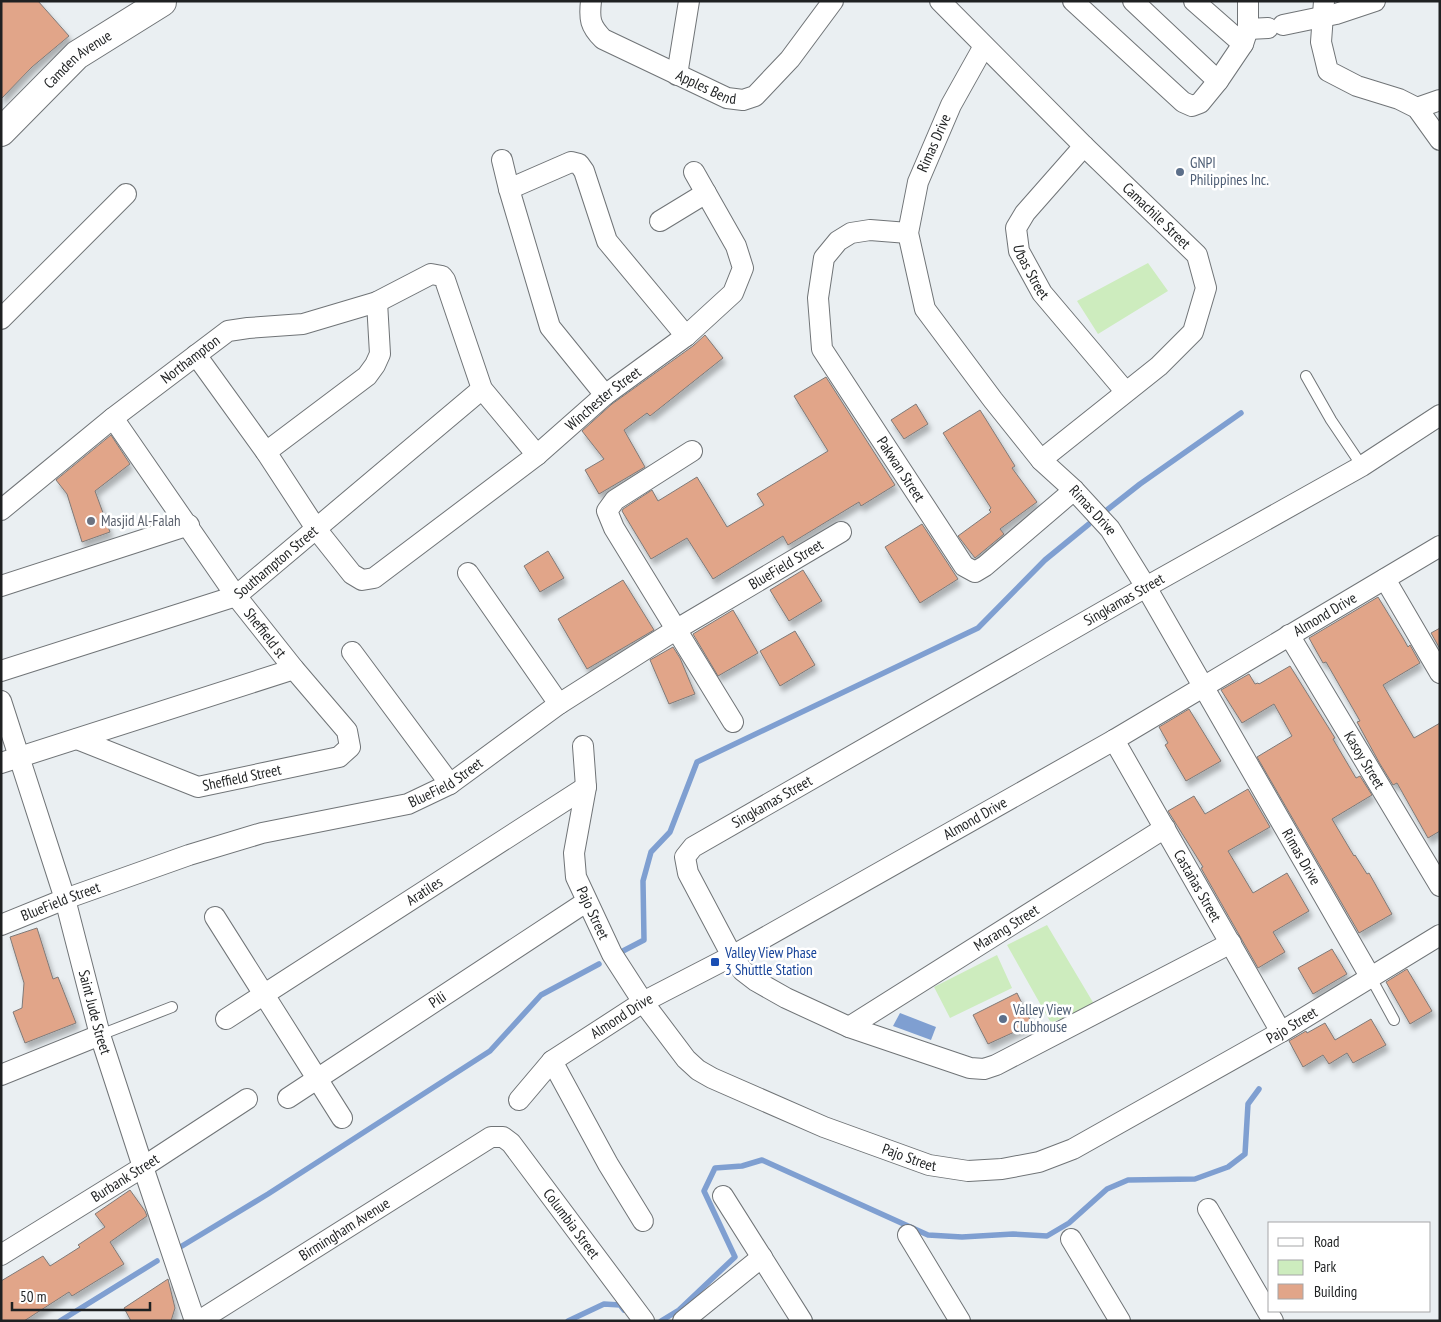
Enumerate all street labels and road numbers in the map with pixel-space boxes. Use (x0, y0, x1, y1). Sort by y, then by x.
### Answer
street label: Camden Avenue (39, 26, 115, 92)
street label: Apples Bend (673, 65, 737, 108)
street label: Rimas Drive (912, 111, 955, 175)
street label: Camachile Street (1119, 178, 1195, 253)
street label: Ubas Street (1009, 244, 1054, 303)
street label: Northampton (157, 331, 223, 387)
street label: Winchester Street (561, 362, 644, 435)
street label: Pakwan Street (873, 433, 929, 505)
street label: Rimas Drive (1065, 481, 1121, 538)
street label: Southampton Street (230, 521, 322, 603)
street label: BlueField Street (745, 535, 826, 593)
street label: Singkamas Street (1080, 569, 1167, 630)
street label: Almond Drive (1290, 588, 1360, 640)
street label: Sheffield st (240, 604, 291, 661)
street label: Kasoy Street (1340, 728, 1389, 792)
street label: BlueField Street (405, 753, 486, 811)
street label: Sheffield Street (201, 760, 283, 795)
street label: Singkamas Street (728, 771, 815, 832)
street label: Almond Drive (940, 792, 1010, 844)
street label: Rimas Drive (1278, 825, 1325, 888)
street label: Castañas Street (1170, 846, 1226, 925)
street label: Aratiles (402, 872, 446, 909)
street label: BlueField Street (18, 877, 102, 925)
street label: Pajo Street (573, 883, 614, 942)
street label: Marang Street (970, 900, 1042, 955)
street label: Saint Jude Street (75, 968, 116, 1057)
street label: Pili (425, 987, 450, 1012)
street label: Almond Drive (587, 989, 656, 1043)
street label: Pajo Street (1263, 1002, 1321, 1047)
street label: Pajo Street (880, 1139, 938, 1175)
street label: Burbank Street (87, 1149, 162, 1206)
street label: Columbia Street (539, 1185, 604, 1262)
street label: Birmingham Avenue (295, 1193, 393, 1265)

